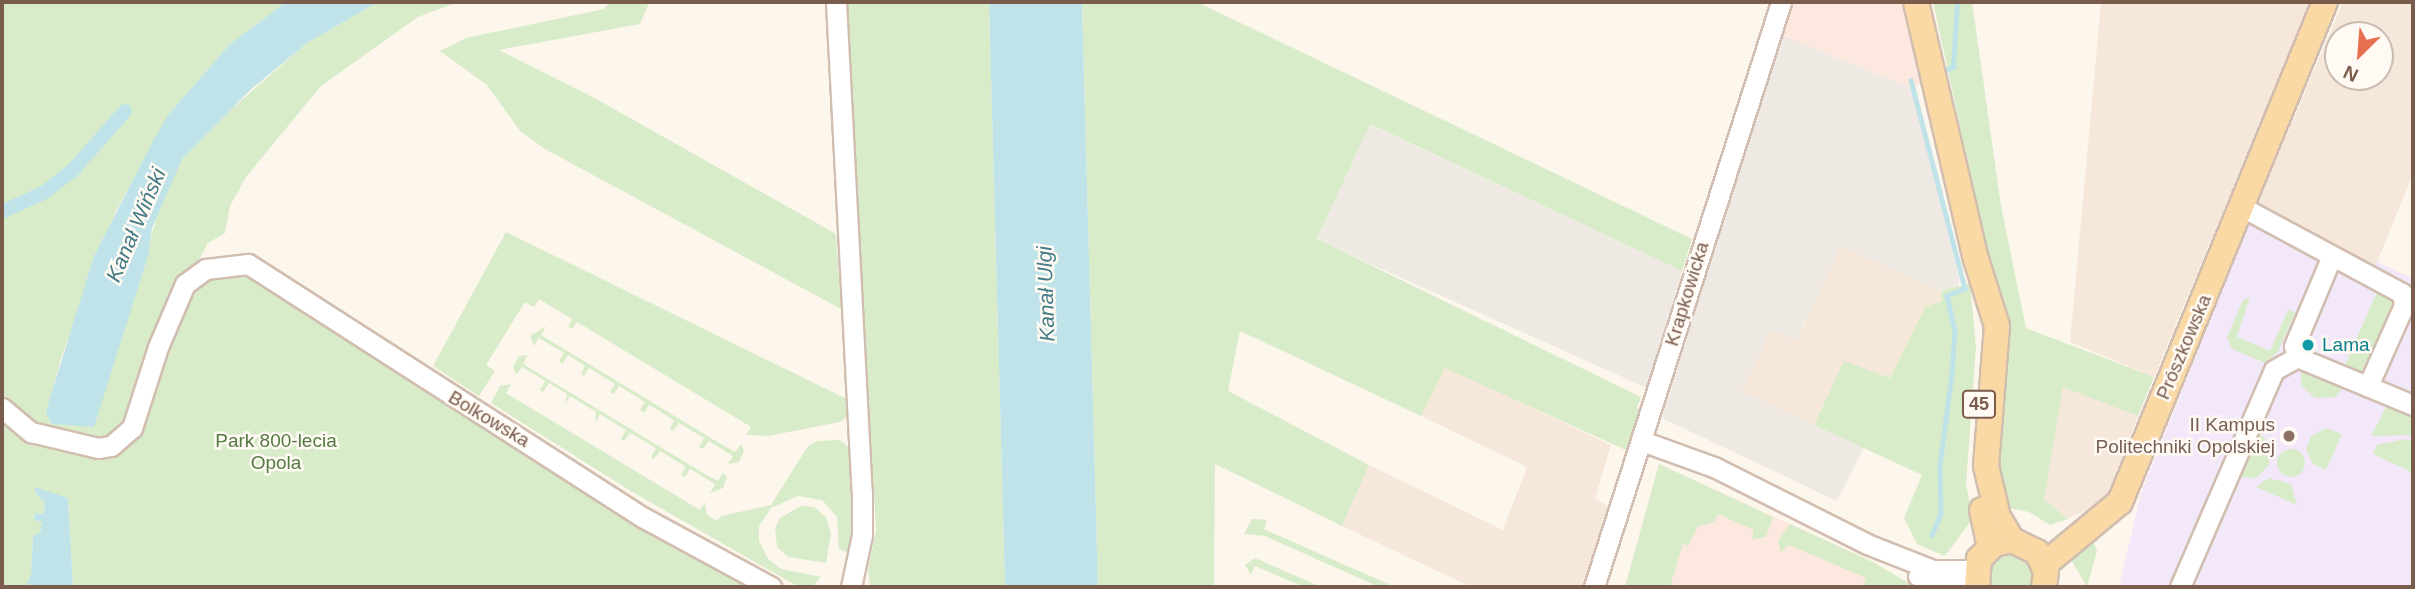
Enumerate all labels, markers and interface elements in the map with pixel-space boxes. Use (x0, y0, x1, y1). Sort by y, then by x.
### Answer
north arrow (2324, 21, 2394, 91)
text: N (2340, 61, 2361, 86)
water label: Kanał Wiński (101, 164, 171, 286)
street label: Krapkowicka (1660, 239, 1714, 349)
water label: Kanał Ulgi (1032, 246, 1060, 342)
street label: Prószkowska (2152, 291, 2216, 403)
place label: Lama (2322, 334, 2370, 356)
marker: Lama (2300, 337, 2316, 353)
street label: Bolkowska (444, 386, 534, 452)
road number: 45 (1962, 390, 1996, 418)
place label: II Kampus Politechniki Opolskiej (2095, 414, 2275, 458)
marker: II Kampus Politechniki Opolskiej (2281, 428, 2297, 444)
park label: Park 800-lecia Opola (215, 430, 337, 474)

